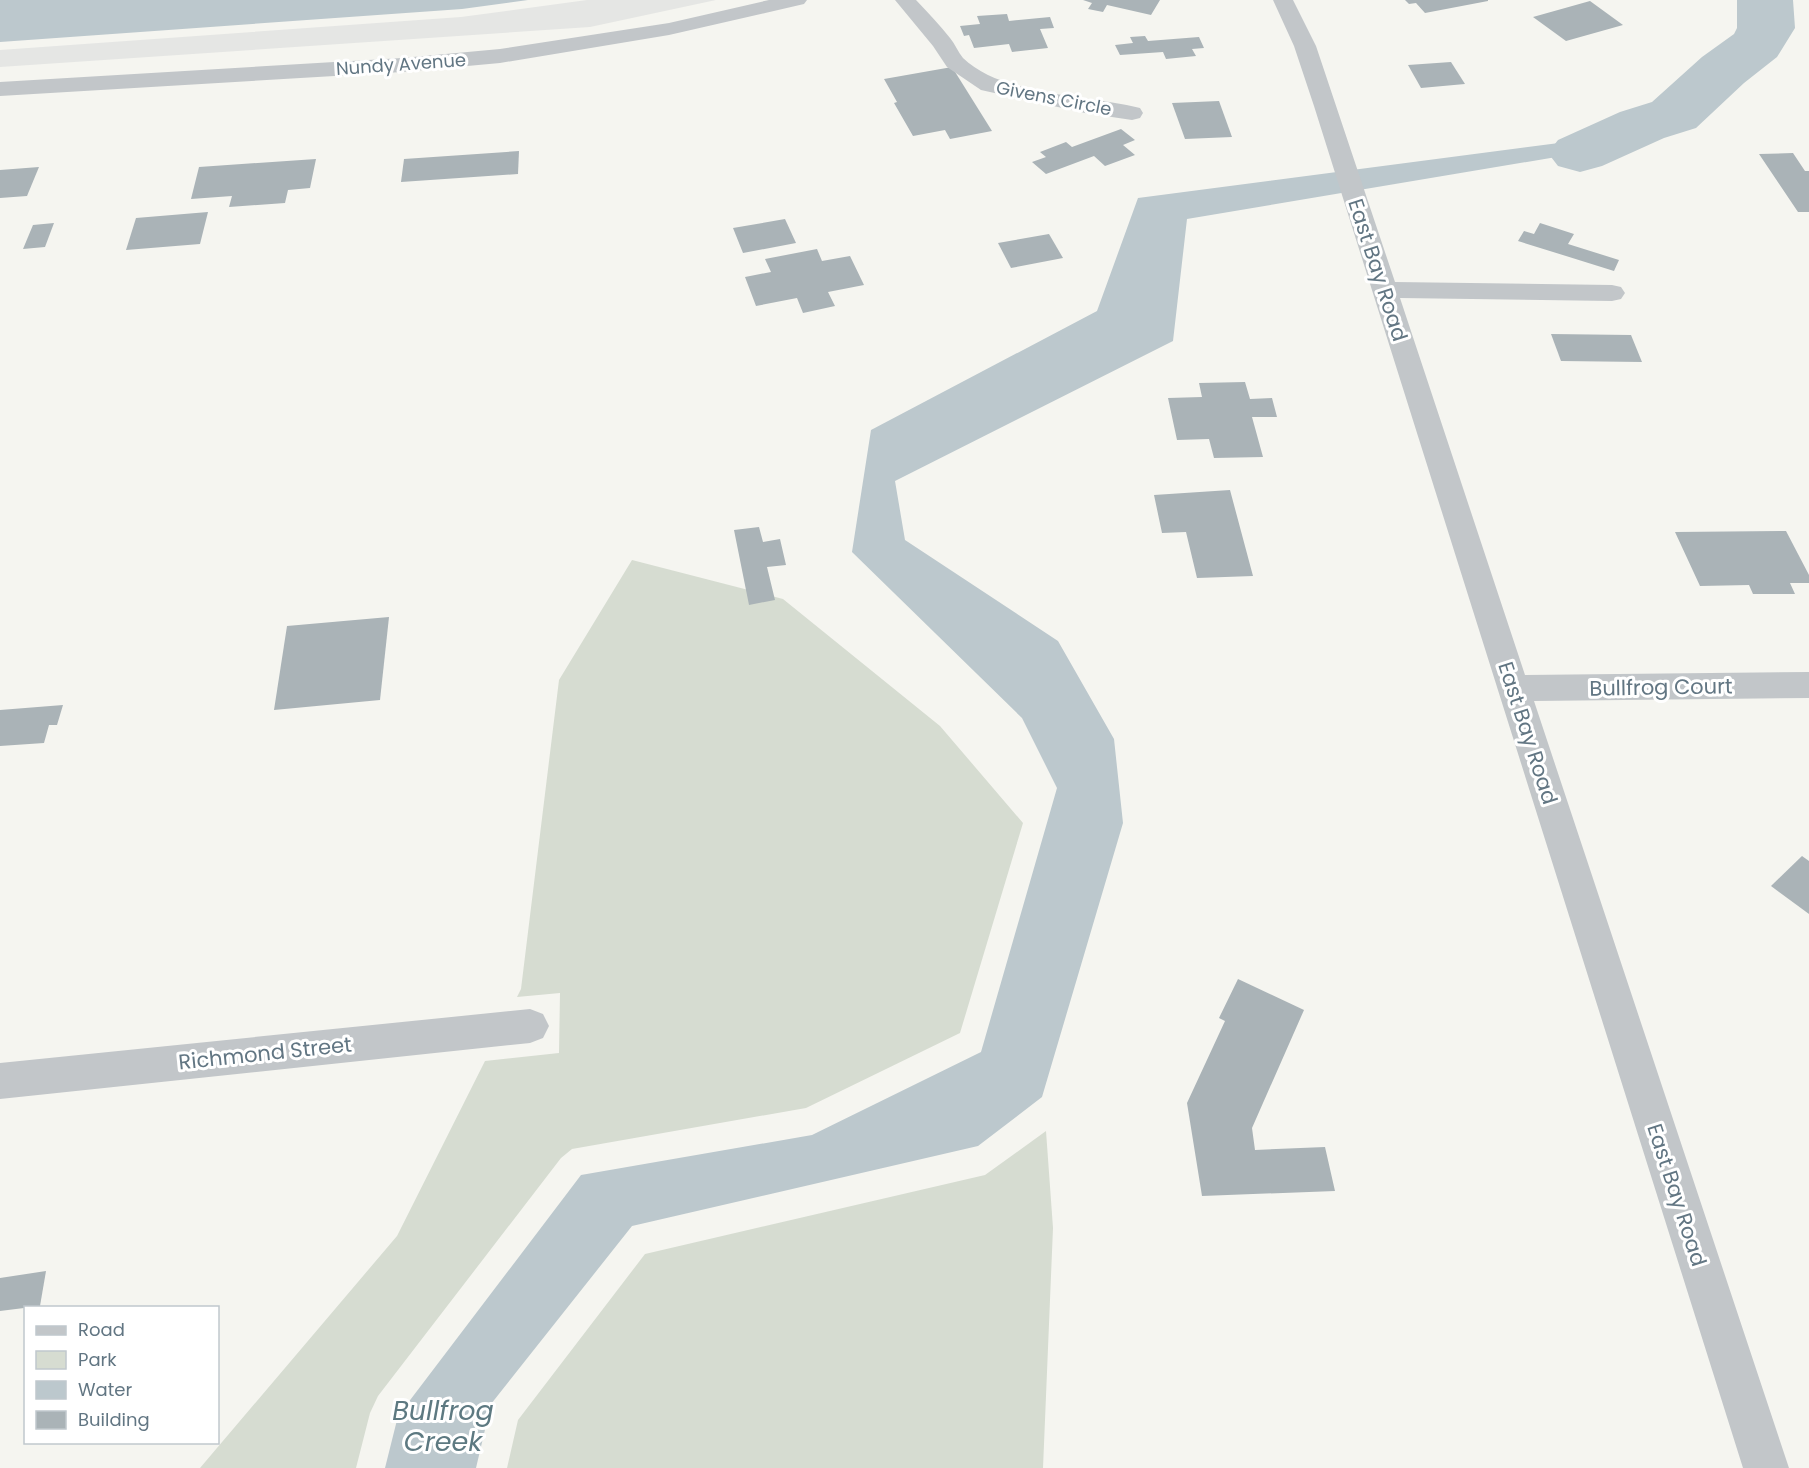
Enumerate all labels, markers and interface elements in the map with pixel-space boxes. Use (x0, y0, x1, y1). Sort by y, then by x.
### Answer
street label: Nundy Avenue (335, 47, 467, 81)
street label: Givens Circle (994, 75, 1114, 121)
street label: East Bay Road (1341, 195, 1415, 345)
street label: East Bay Road (1491, 658, 1565, 808)
street label: Bullfrog Court (1589, 671, 1733, 703)
street label: Richmond Street (177, 1029, 353, 1077)
street label: East Bay Road (1640, 1120, 1714, 1270)
legend (24, 1306, 219, 1444)
text: Road (78, 1317, 125, 1342)
text: Park (78, 1347, 117, 1372)
text: Water (78, 1377, 132, 1402)
water label: Bullfrog Creek (392, 1392, 494, 1460)
text: Building (78, 1407, 150, 1432)

